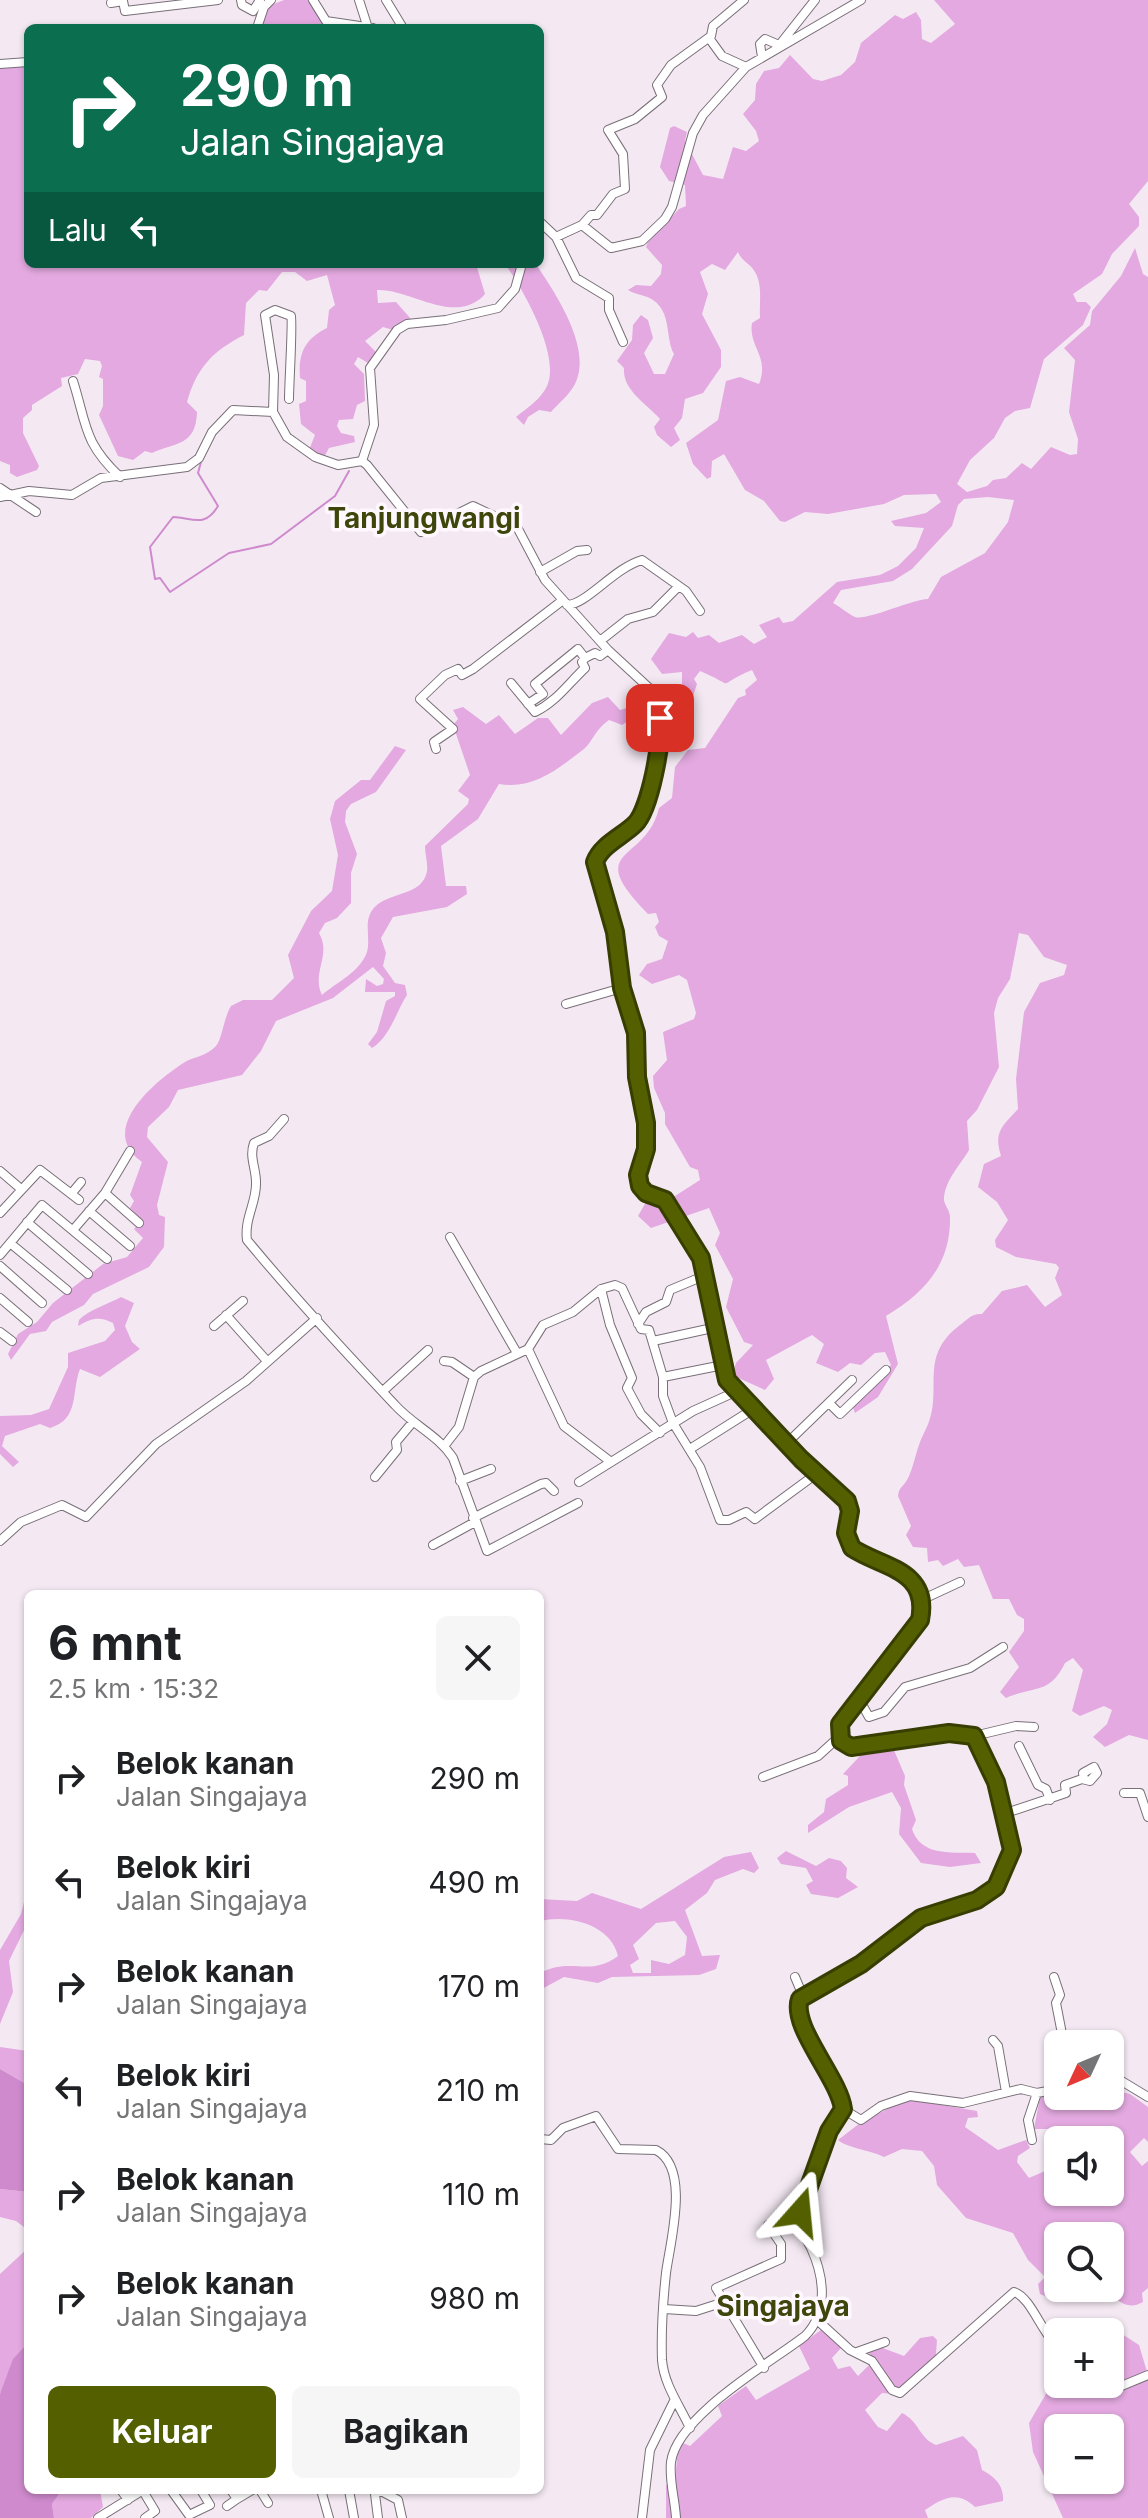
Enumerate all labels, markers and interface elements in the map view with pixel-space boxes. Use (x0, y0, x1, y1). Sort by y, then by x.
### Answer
text: 290 m (180, 52, 354, 120)
icon: right (48, 56, 152, 160)
text: Jalan Singajaya (180, 120, 445, 164)
icon: left (123, 208, 167, 252)
text: Lalu (48, 212, 107, 248)
district label: Tanjungwangi (327, 501, 521, 535)
pin (626, 684, 694, 752)
icon: arrive (638, 696, 682, 740)
text: 6 mnt (48, 1613, 182, 1672)
button: close (436, 1616, 520, 1700)
text: 2.5 km · 15:32 (48, 1673, 219, 1704)
text: Belok kanan (116, 1745, 294, 1781)
icon: right (48, 1756, 92, 1800)
text: 290 m (429, 1760, 520, 1796)
text: Jalan Singajaya (116, 1781, 308, 1812)
text: Belok kiri (116, 1849, 251, 1885)
icon: left (48, 1860, 92, 1904)
text: 490 m (428, 1864, 520, 1900)
text: Jalan Singajaya (116, 1885, 308, 1916)
text: Belok kanan (116, 1953, 294, 1989)
icon: right (48, 1964, 92, 2008)
text: 170 m (438, 1968, 520, 2004)
text: Jalan Singajaya (116, 1989, 308, 2020)
north arrow (1044, 2030, 1124, 2110)
map controls (1044, 2030, 1124, 2494)
text: Belok kiri (116, 2057, 251, 2093)
icon: left (48, 2068, 92, 2112)
text: 210 m (436, 2072, 520, 2108)
text: Jalan Singajaya (116, 2093, 308, 2124)
button: sound (1044, 2126, 1124, 2206)
text: Belok kanan (116, 2161, 294, 2197)
position arrow (758, 2170, 842, 2254)
icon: right (48, 2172, 92, 2216)
text: 110 m (442, 2176, 520, 2212)
text: Jalan Singajaya (116, 2197, 308, 2228)
button: search (1044, 2222, 1124, 2302)
text: Belok kanan (116, 2265, 294, 2301)
icon: right (48, 2276, 92, 2320)
text: 980 m (429, 2280, 520, 2316)
district label: Singajaya (716, 2289, 850, 2323)
text: Jalan Singajaya (116, 2301, 308, 2332)
button: + (1044, 2318, 1124, 2398)
button: Keluar (48, 2386, 276, 2478)
button: Bagikan (292, 2386, 520, 2478)
button: − (1044, 2414, 1124, 2494)

